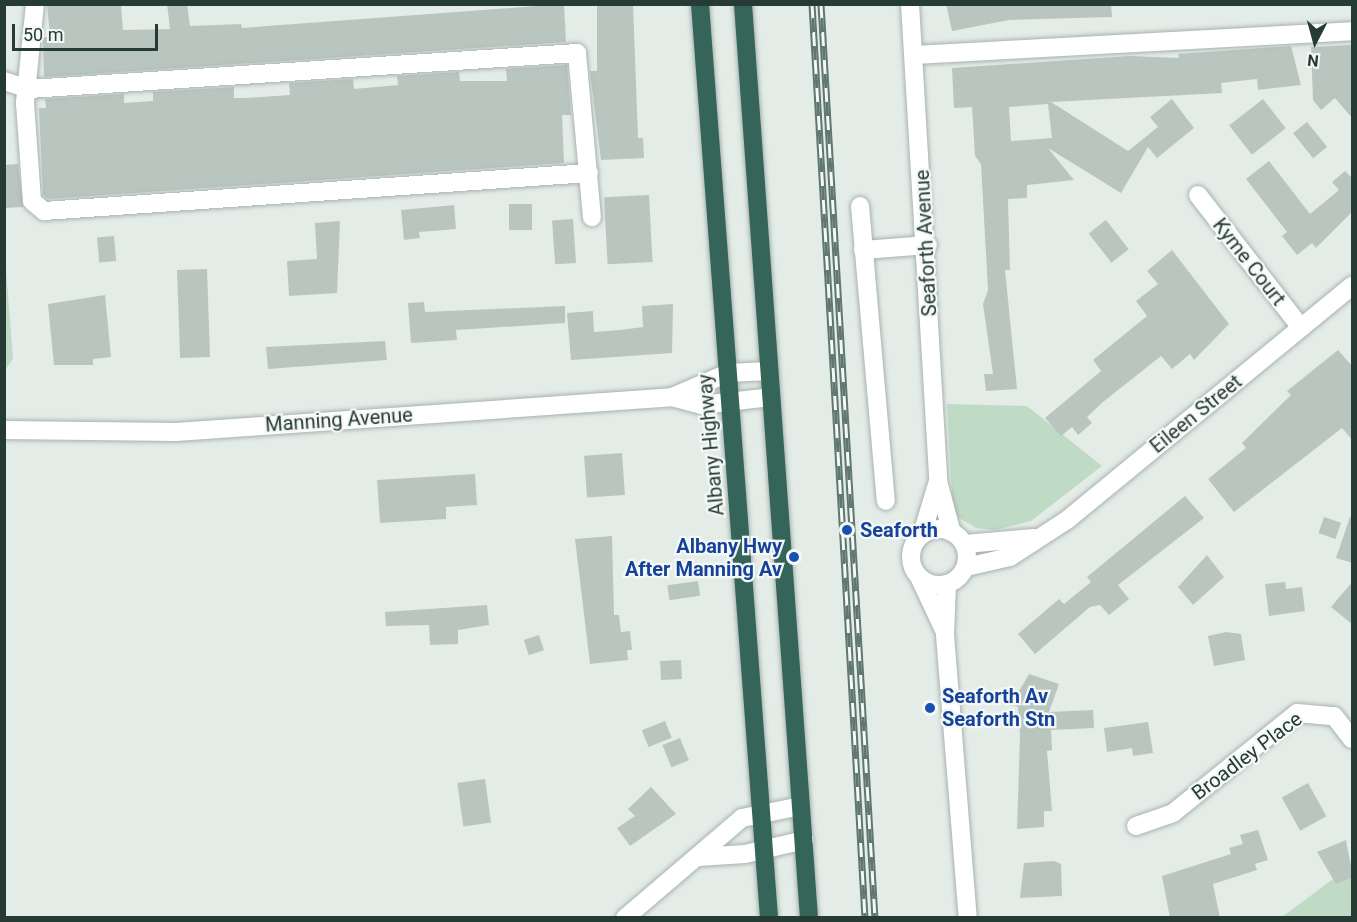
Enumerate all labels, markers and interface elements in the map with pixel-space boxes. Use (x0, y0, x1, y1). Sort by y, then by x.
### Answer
scale bar (15, 12, 160, 50)
north arrow (1285, 12, 1345, 72)
text: 50 m (23, 24, 63, 45)
text: N (1306, 50, 1320, 70)
street label: Seaforth Avenue (910, 169, 942, 317)
street label: Kyme Court (1208, 214, 1290, 310)
street label: Eileen Street (1145, 370, 1247, 458)
street label: Albany Highway (693, 373, 729, 517)
street label: Manning Avenue (264, 403, 414, 437)
place label: Seaforth (860, 518, 938, 542)
marker: Seaforth (838, 521, 856, 539)
place label: Albany Hwy After Manning Av (625, 534, 782, 581)
marker: Albany Hwy After Manning Av (787, 550, 801, 564)
place label: Seaforth Av Seaforth Stn (942, 684, 1055, 731)
marker: Seaforth Av Seaforth Stn (923, 701, 937, 715)
street label: Broadley Place (1187, 707, 1307, 805)

